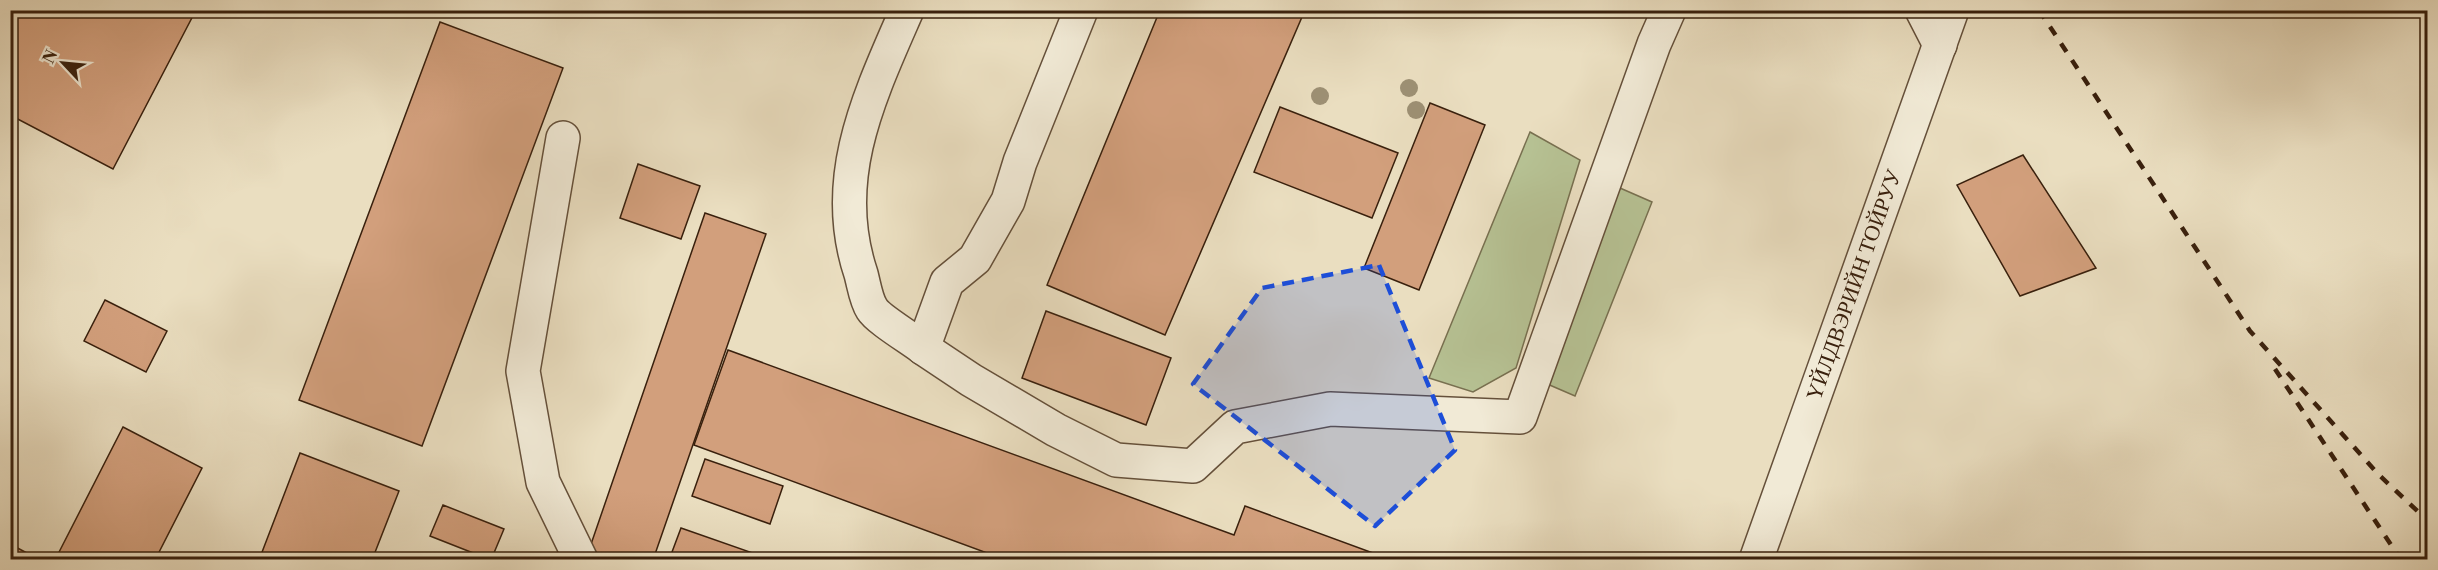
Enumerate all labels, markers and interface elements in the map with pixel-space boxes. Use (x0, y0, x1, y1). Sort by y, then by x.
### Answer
north arrow (33, 33, 93, 93)
text: N (39, 46, 62, 67)
street label: ҮЙЛДВЭРИЙН ТОЙРУУ (1800, 165, 1908, 404)

